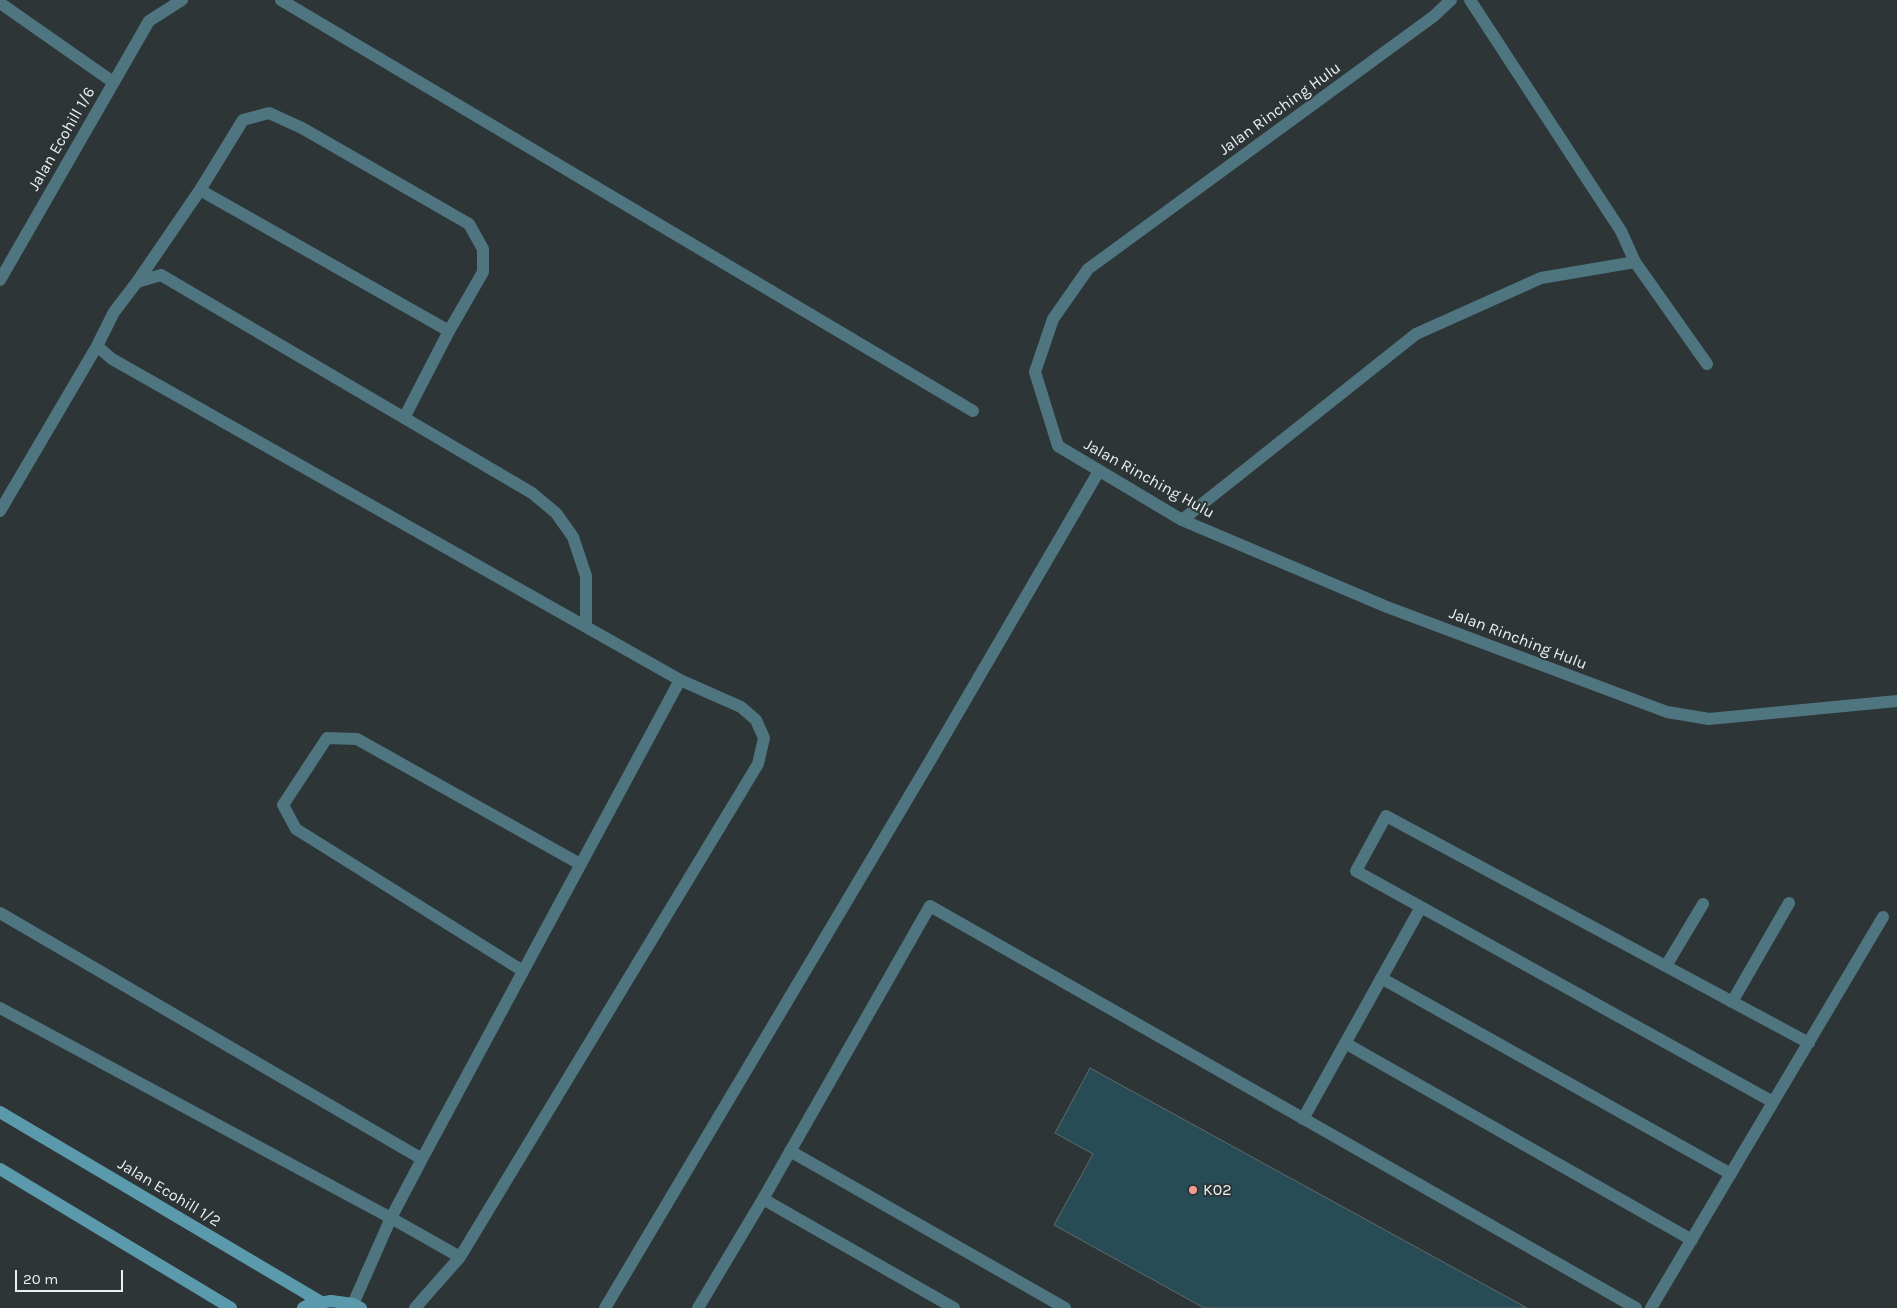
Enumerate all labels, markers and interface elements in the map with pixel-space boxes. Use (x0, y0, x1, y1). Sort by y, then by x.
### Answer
street label: Jalan Rinching Hulu (1215, 58, 1345, 160)
street label: Jalan Ecohill 1/6 (25, 84, 99, 194)
street label: Jalan Rinching Hulu (1081, 435, 1217, 523)
street label: Jalan Rinching Hulu (1446, 604, 1590, 674)
street label: Jalan Ecohill 1/2 (114, 1155, 224, 1231)
place label: K02 (1203, 1180, 1231, 1200)
marker: K02 (1187, 1184, 1199, 1196)
scale bar (18, 1260, 125, 1292)
text: 20 m (23, 1270, 58, 1288)

